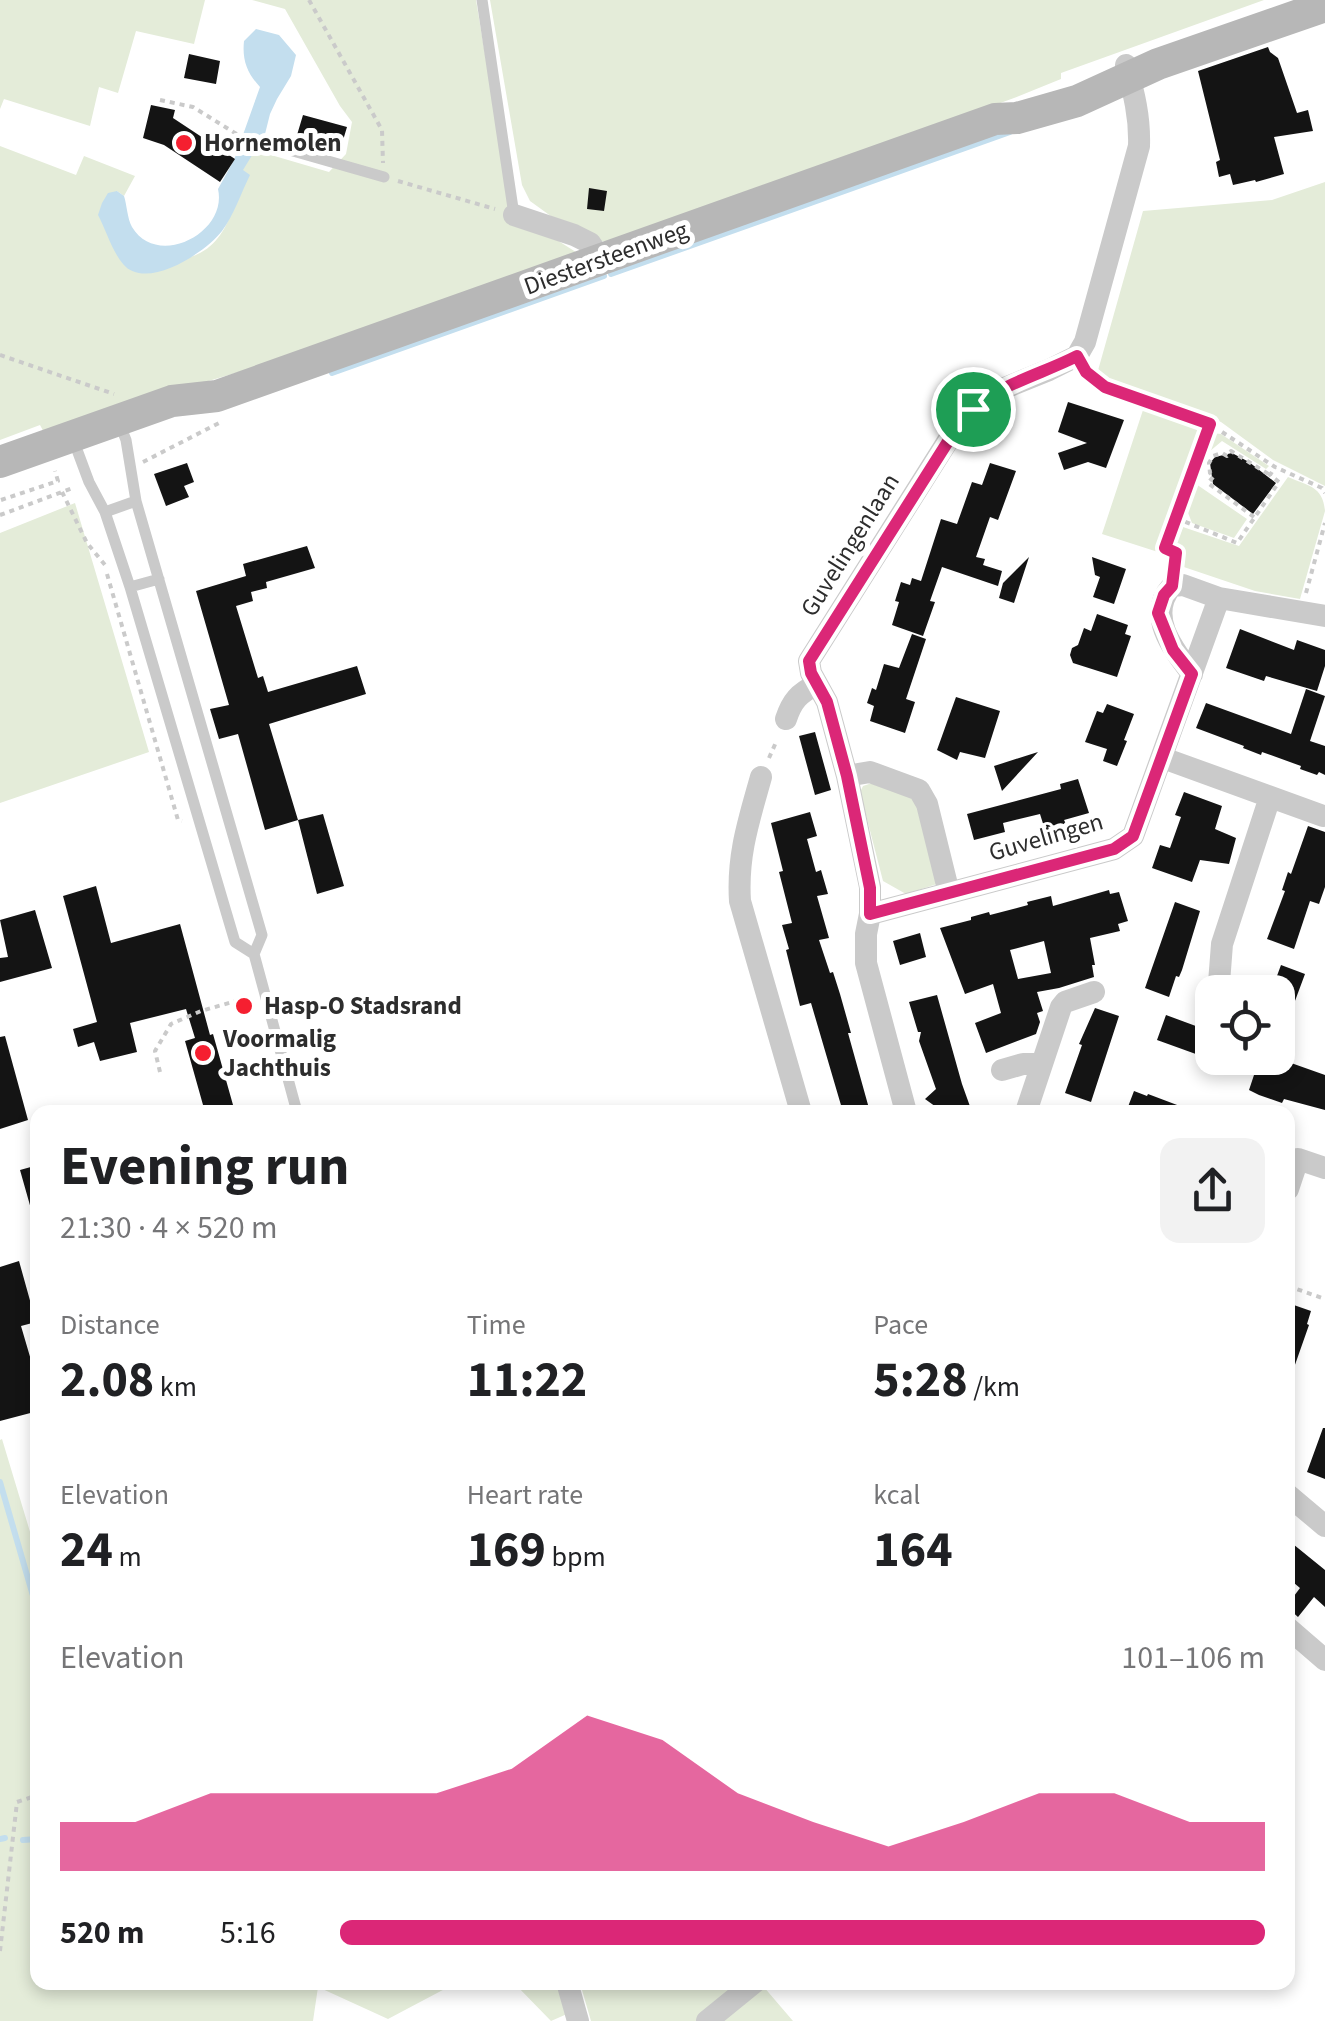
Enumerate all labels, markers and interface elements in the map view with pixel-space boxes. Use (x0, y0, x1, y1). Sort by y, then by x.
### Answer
place label: Hornemolen (204, 125, 342, 161)
marker: Hornemolen (173, 132, 195, 154)
street label: Diestersteenweg (519, 212, 693, 304)
pin (931, 367, 1016, 452)
icon: arrive (946, 382, 1001, 437)
street label: Guvelingenlaan (792, 466, 908, 624)
street label: Guvelingen (985, 803, 1107, 871)
map controls (1195, 975, 1295, 1075)
button: locate (1195, 975, 1295, 1075)
place label: Hasp-O Stadsrand (264, 988, 462, 1024)
marker: Hasp-O Stadsrand (233, 995, 255, 1017)
place label: Voormalig Jachthuis (222, 1021, 336, 1086)
marker: Voormalig Jachthuis (192, 1042, 214, 1064)
text: Evening run (60, 1128, 349, 1206)
button: share (1160, 1138, 1265, 1243)
text: 21:30 · 4 × 520 m (60, 1205, 278, 1251)
text: Distance (60, 1305, 160, 1345)
text: Time (467, 1305, 526, 1345)
text: Pace (873, 1305, 928, 1345)
text: 2.08 (60, 1345, 154, 1416)
text: 11:22 (467, 1345, 587, 1416)
text: 5:28 (873, 1345, 968, 1416)
text: km (154, 1367, 197, 1407)
text: /km (968, 1367, 1020, 1407)
text: Elevation (60, 1475, 169, 1515)
text: Heart rate (467, 1475, 583, 1515)
text: kcal (873, 1475, 920, 1515)
text: 24 (60, 1515, 113, 1586)
text: 169 (467, 1515, 546, 1586)
text: 164 (873, 1515, 953, 1586)
text: m (113, 1537, 142, 1577)
text: bpm (546, 1537, 606, 1577)
text: Elevation (60, 1635, 185, 1681)
text: 101–106 m (1121, 1635, 1265, 1681)
text: 520 m (60, 1910, 145, 1956)
text: 5:16 (220, 1910, 276, 1956)

